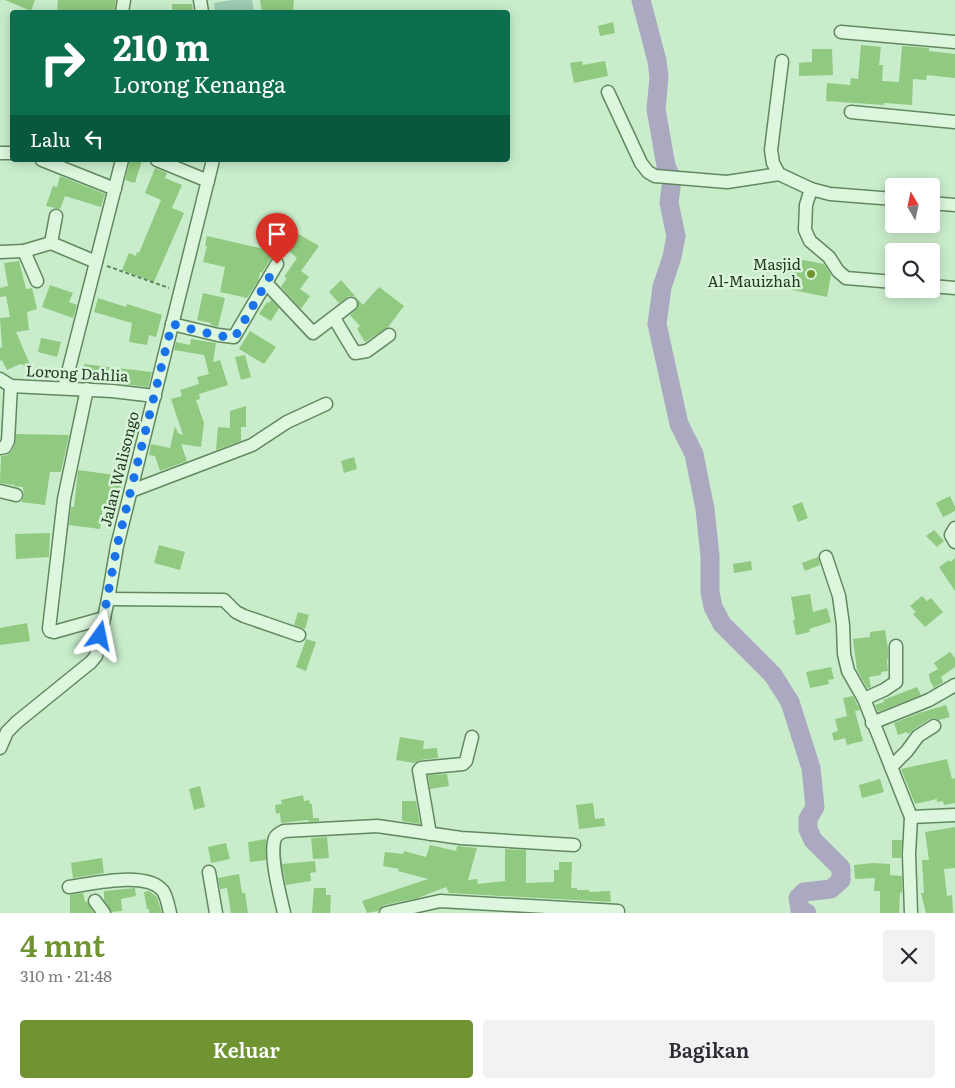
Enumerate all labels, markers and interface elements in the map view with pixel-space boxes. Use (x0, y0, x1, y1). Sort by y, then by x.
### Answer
text: 210 m (113, 20, 210, 72)
icon: right (30, 30, 95, 95)
text: Lorong Kenanga (113, 67, 286, 100)
text: Lalu (30, 125, 70, 153)
icon: left (80, 125, 108, 153)
north arrow (885, 178, 940, 232)
map controls (885, 178, 940, 298)
pin (256, 213, 298, 264)
icon: arrive (263, 220, 291, 248)
button: search (885, 243, 940, 298)
place label: Masjid Al-Mauizhah (707, 252, 801, 292)
marker: Masjid Al-Mauizhah (805, 268, 817, 280)
street label: Lorong Dahlia (25, 358, 130, 387)
street label: Jalan Walisongo (93, 408, 144, 529)
position arrow (73, 609, 125, 661)
text: 4 mnt (20, 922, 105, 966)
button: close (883, 930, 935, 982)
text: 310 m · 21:48 (20, 963, 112, 987)
button: Keluar (20, 1020, 473, 1078)
button: Bagikan (483, 1020, 935, 1078)

